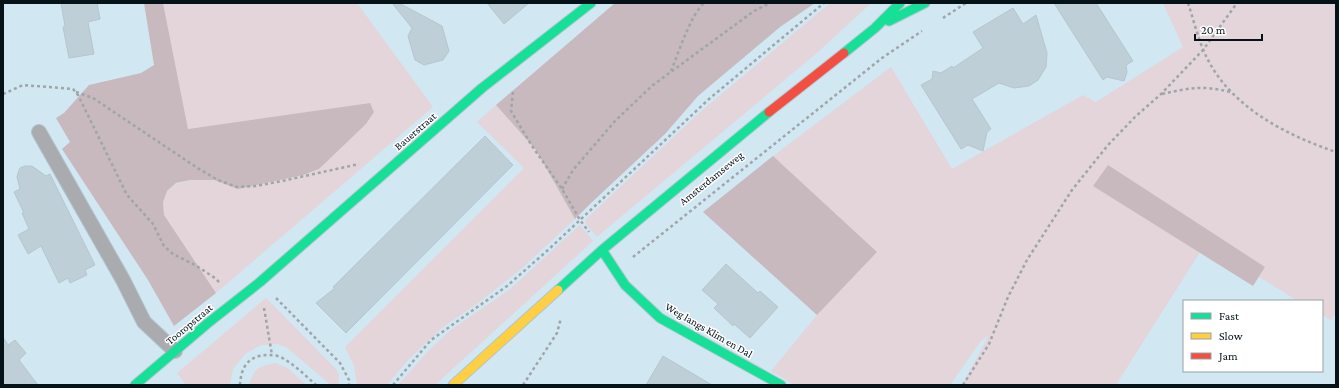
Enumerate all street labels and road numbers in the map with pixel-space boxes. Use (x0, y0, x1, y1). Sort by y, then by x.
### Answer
street label: Bauerstraat (392, 109, 438, 152)
street label: Amsterdamseweg (677, 148, 746, 208)
street label: Weg langs Klim en Dal (663, 300, 755, 361)
street label: Tooropstraat (163, 301, 216, 348)

